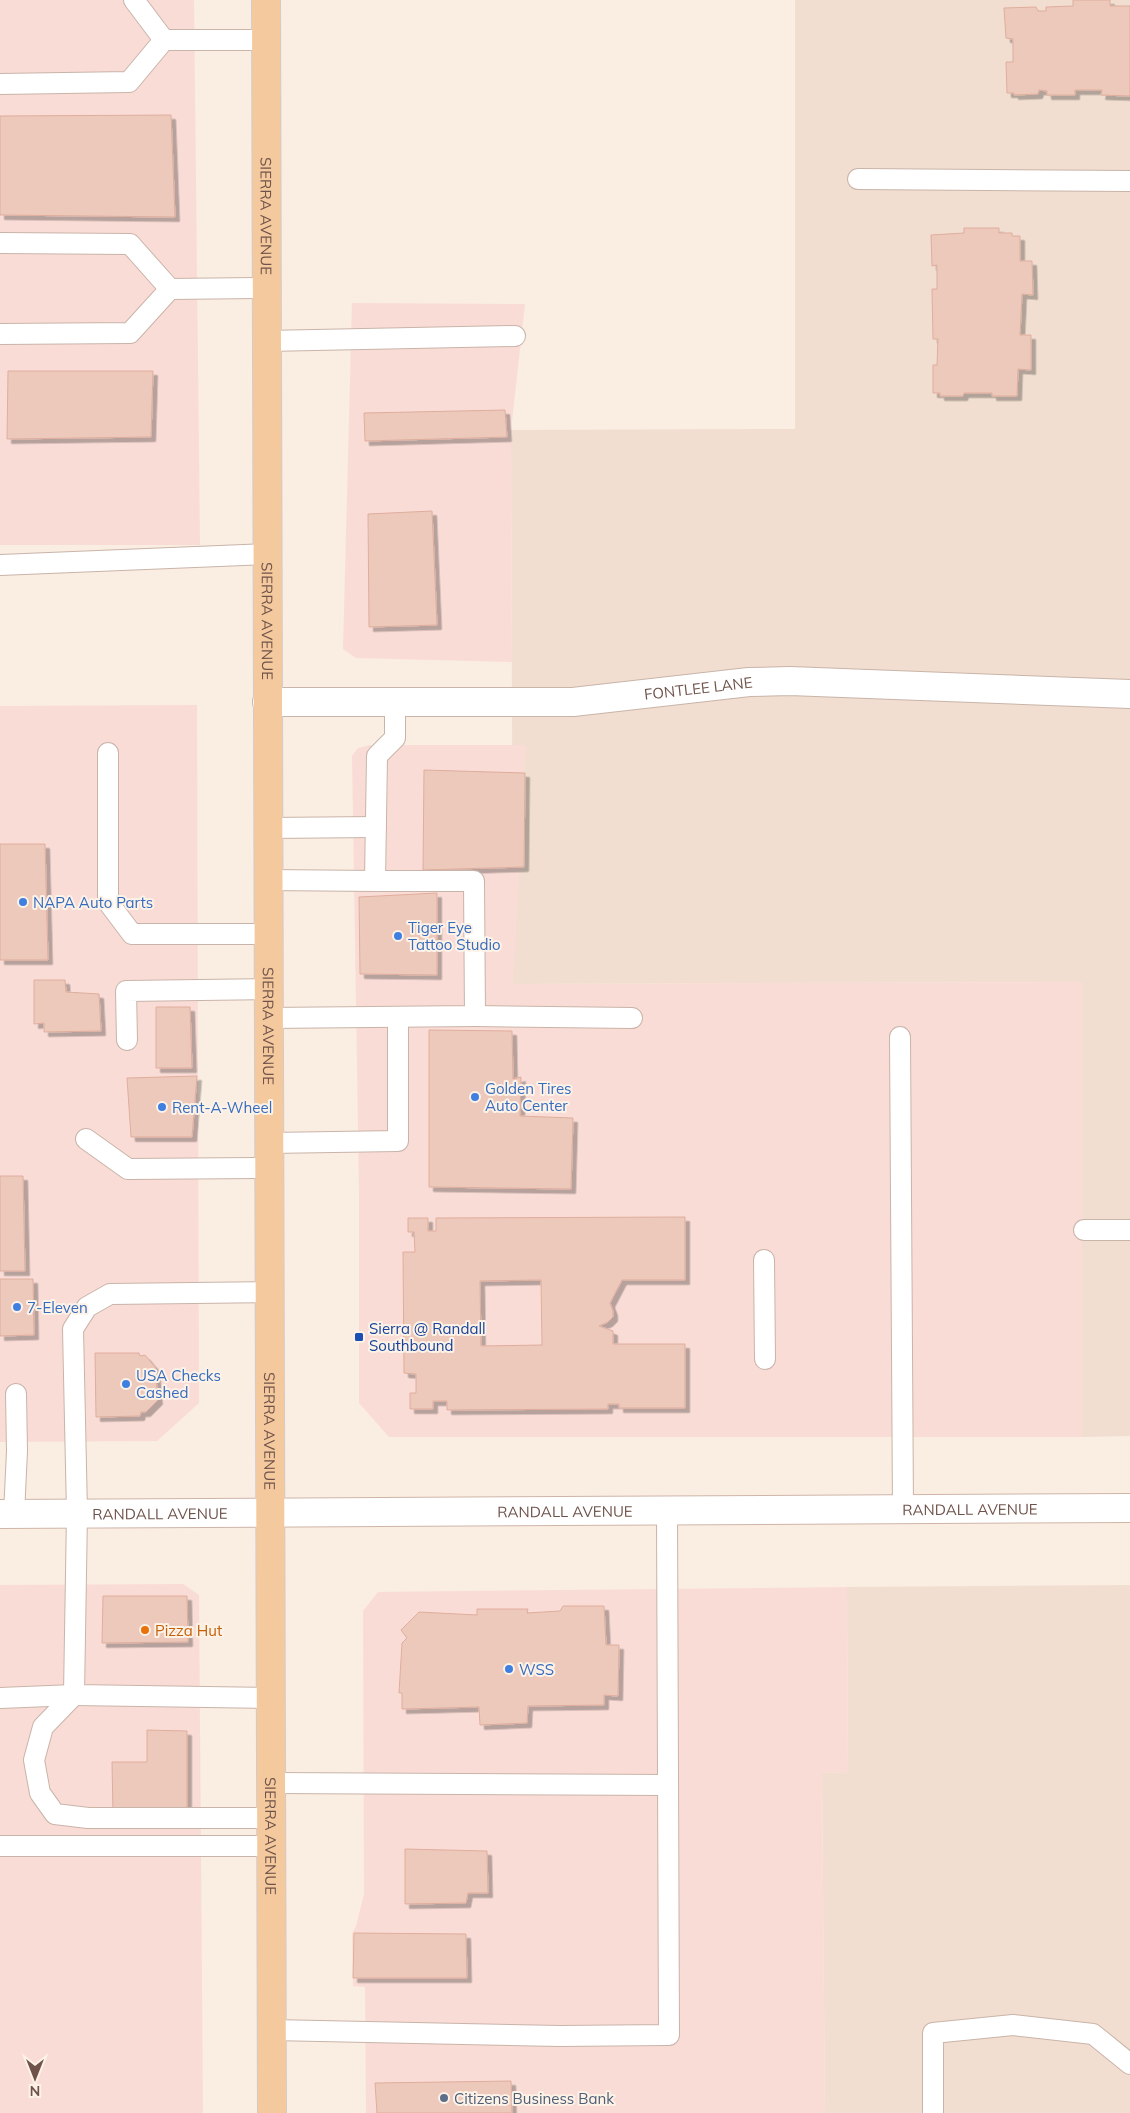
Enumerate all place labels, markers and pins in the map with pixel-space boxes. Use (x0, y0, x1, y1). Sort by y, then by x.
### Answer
place label: NAPA Auto Parts (33, 893, 153, 912)
marker: NAPA Auto Parts (17, 896, 29, 908)
place label: Tiger Eye Tattoo Studio (408, 918, 501, 954)
marker: Tiger Eye Tattoo Studio (392, 930, 404, 942)
place label: Golden Tires Auto Center (485, 1079, 572, 1115)
marker: Golden Tires Auto Center (469, 1091, 481, 1103)
place label: Rent-A-Wheel (172, 1098, 272, 1117)
marker: Rent-A-Wheel (156, 1101, 168, 1113)
place label: 7-Eleven (27, 1298, 88, 1317)
marker: 7-Eleven (11, 1301, 23, 1313)
place label: Sierra @ Randall Southbound (369, 1319, 486, 1355)
marker: Sierra @ Randall Southbound (353, 1331, 365, 1343)
place label: USA Checks Cashed (136, 1366, 221, 1402)
marker: USA Checks Cashed (120, 1378, 132, 1390)
place label: Pizza Hut (155, 1621, 222, 1640)
marker: Pizza Hut (139, 1624, 151, 1636)
place label: WSS (519, 1660, 554, 1679)
marker: WSS (503, 1663, 515, 1675)
place label: Citizens Business Bank (454, 2089, 614, 2108)
marker: Citizens Business Bank (438, 2092, 450, 2104)

